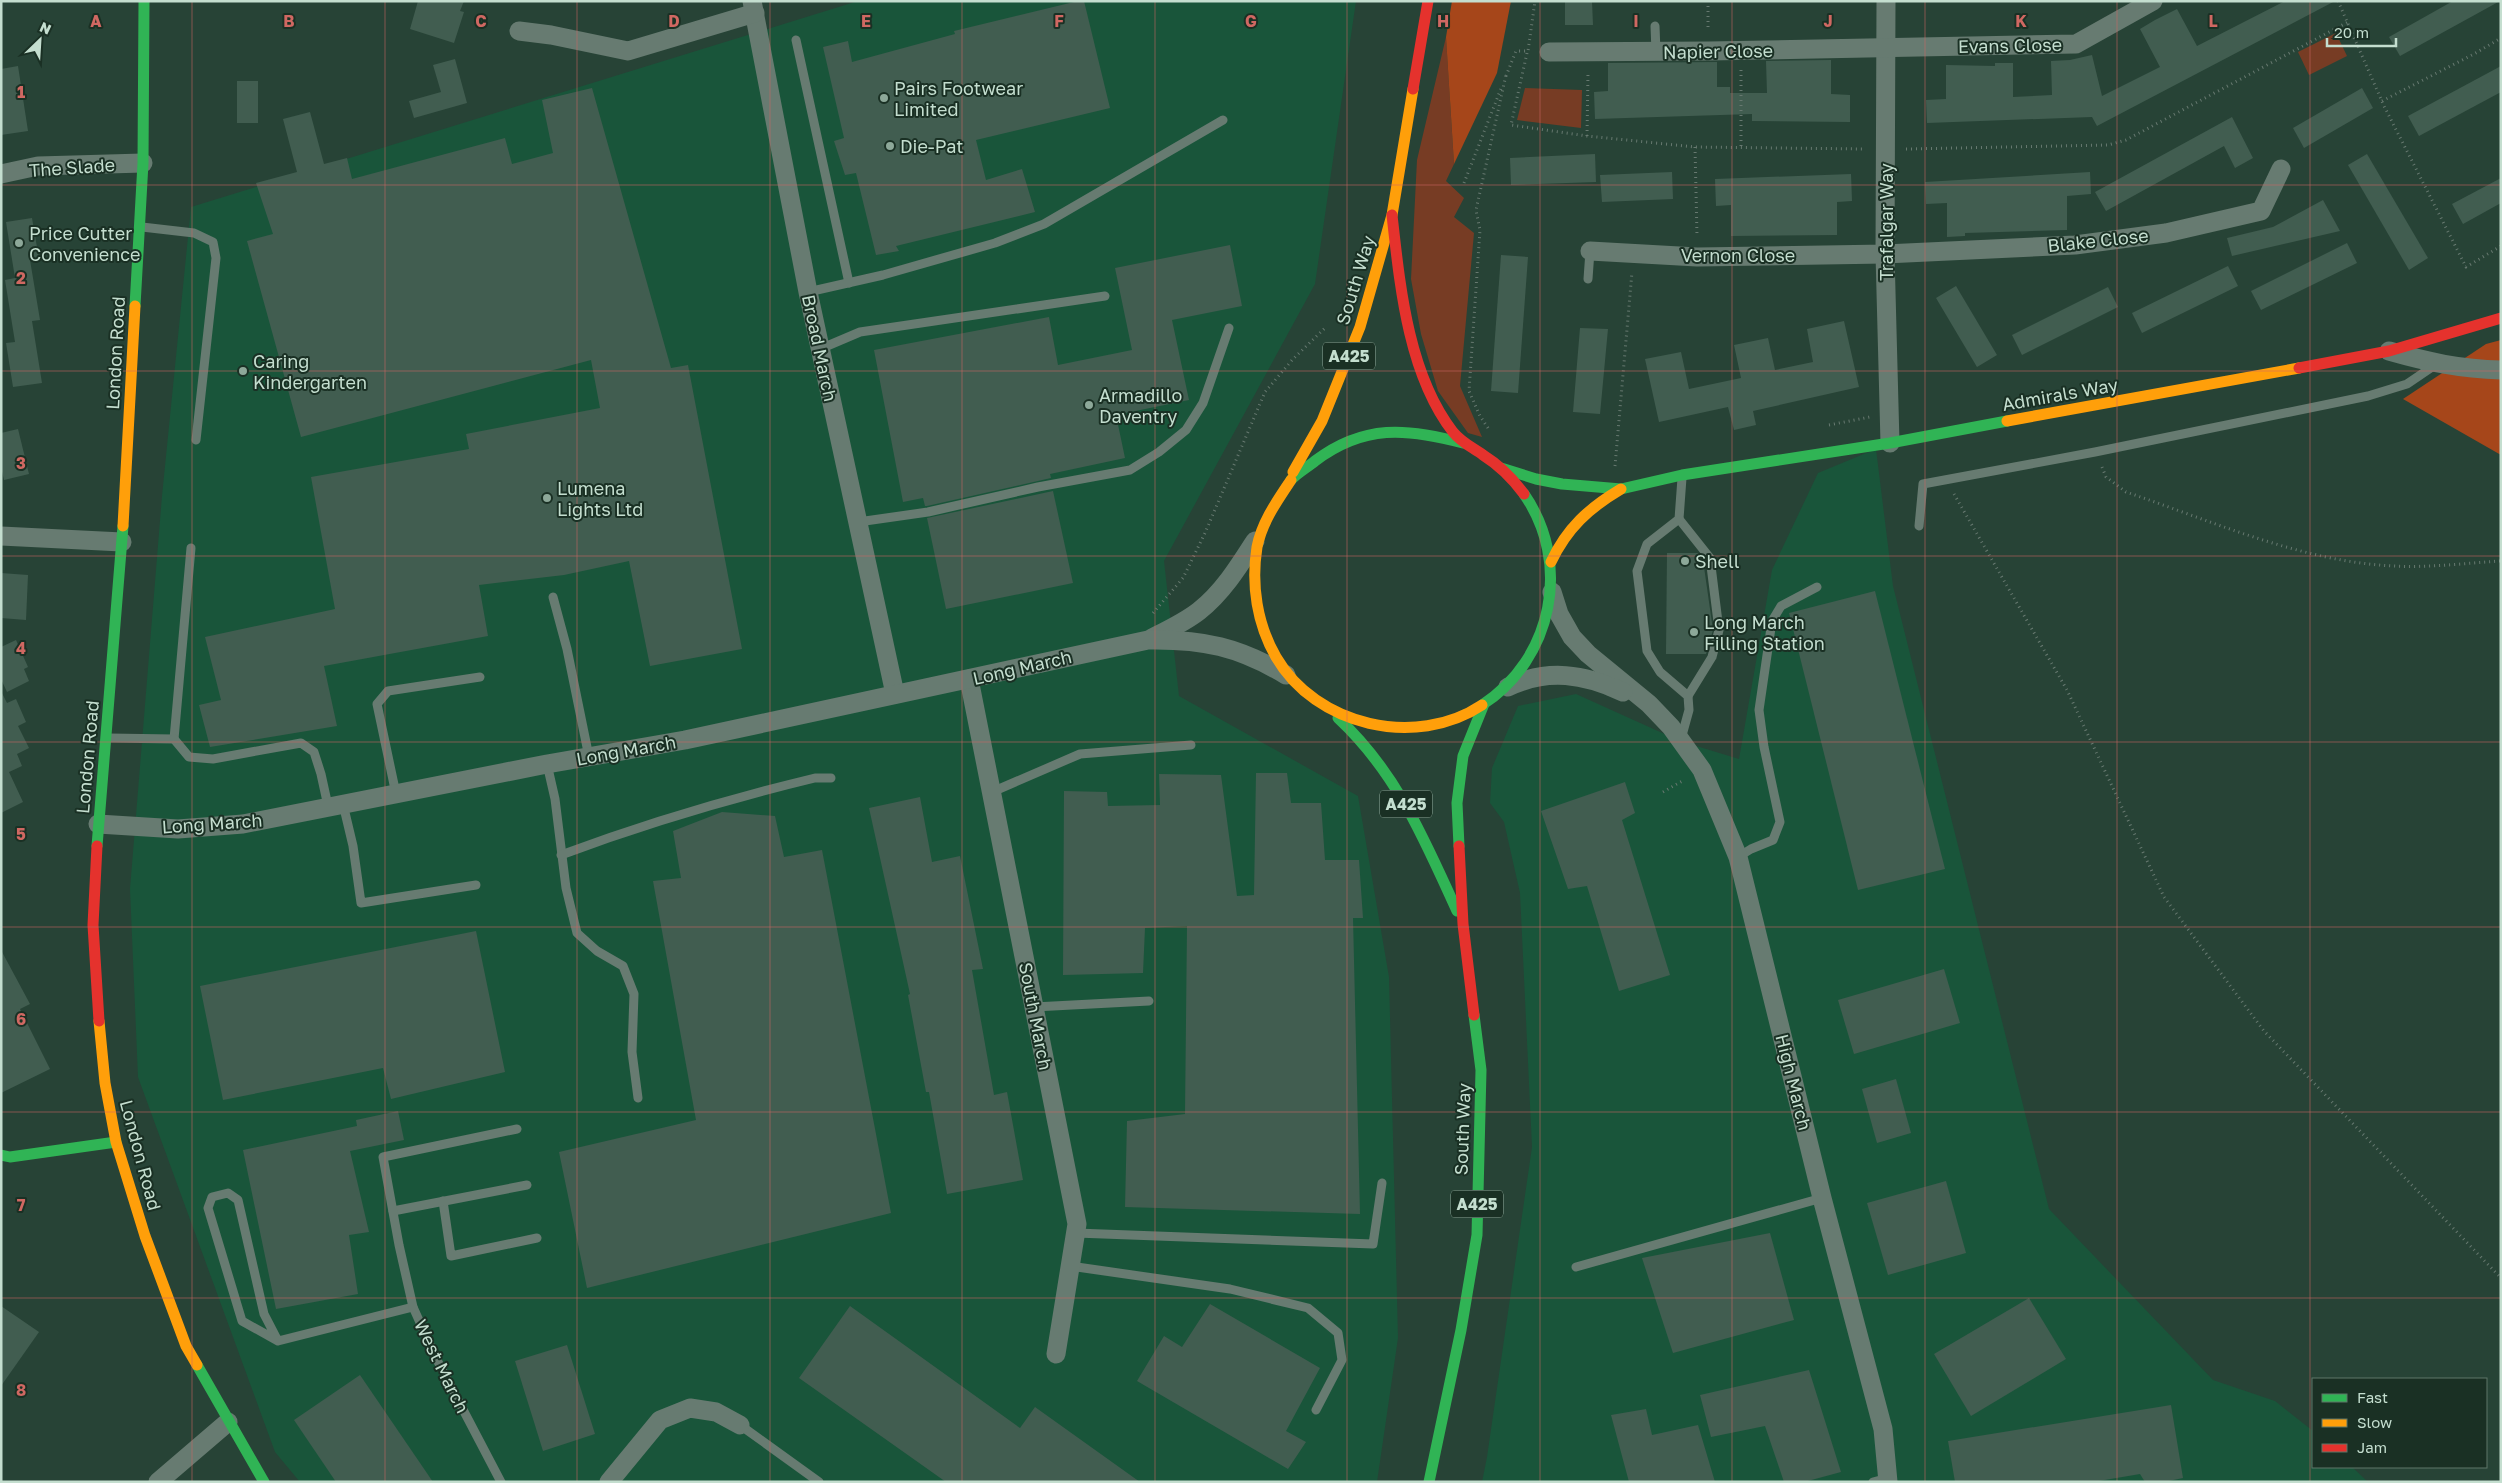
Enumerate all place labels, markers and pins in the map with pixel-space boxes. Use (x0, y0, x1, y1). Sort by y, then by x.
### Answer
place label: Pairs Footwear Limited (894, 77, 1023, 120)
marker: Pairs Footwear Limited (878, 92, 890, 104)
place label: Die-Pat (900, 135, 964, 157)
marker: Die-Pat (884, 140, 896, 152)
place label: Price Cutter Convenience (29, 222, 141, 265)
marker: Price Cutter Convenience (13, 237, 25, 249)
place label: Caring Kindergarten (253, 350, 367, 393)
marker: Caring Kindergarten (237, 365, 249, 377)
place label: Armadillo Daventry (1099, 384, 1182, 427)
marker: Armadillo Daventry (1083, 399, 1095, 411)
place label: Lumena Lights Ltd (557, 477, 643, 520)
marker: Lumena Lights Ltd (541, 492, 553, 504)
place label: Shell (1695, 550, 1740, 572)
marker: Shell (1679, 555, 1691, 567)
place label: Long March Filling Station (1704, 611, 1825, 654)
marker: Long March Filling Station (1688, 626, 1700, 638)

